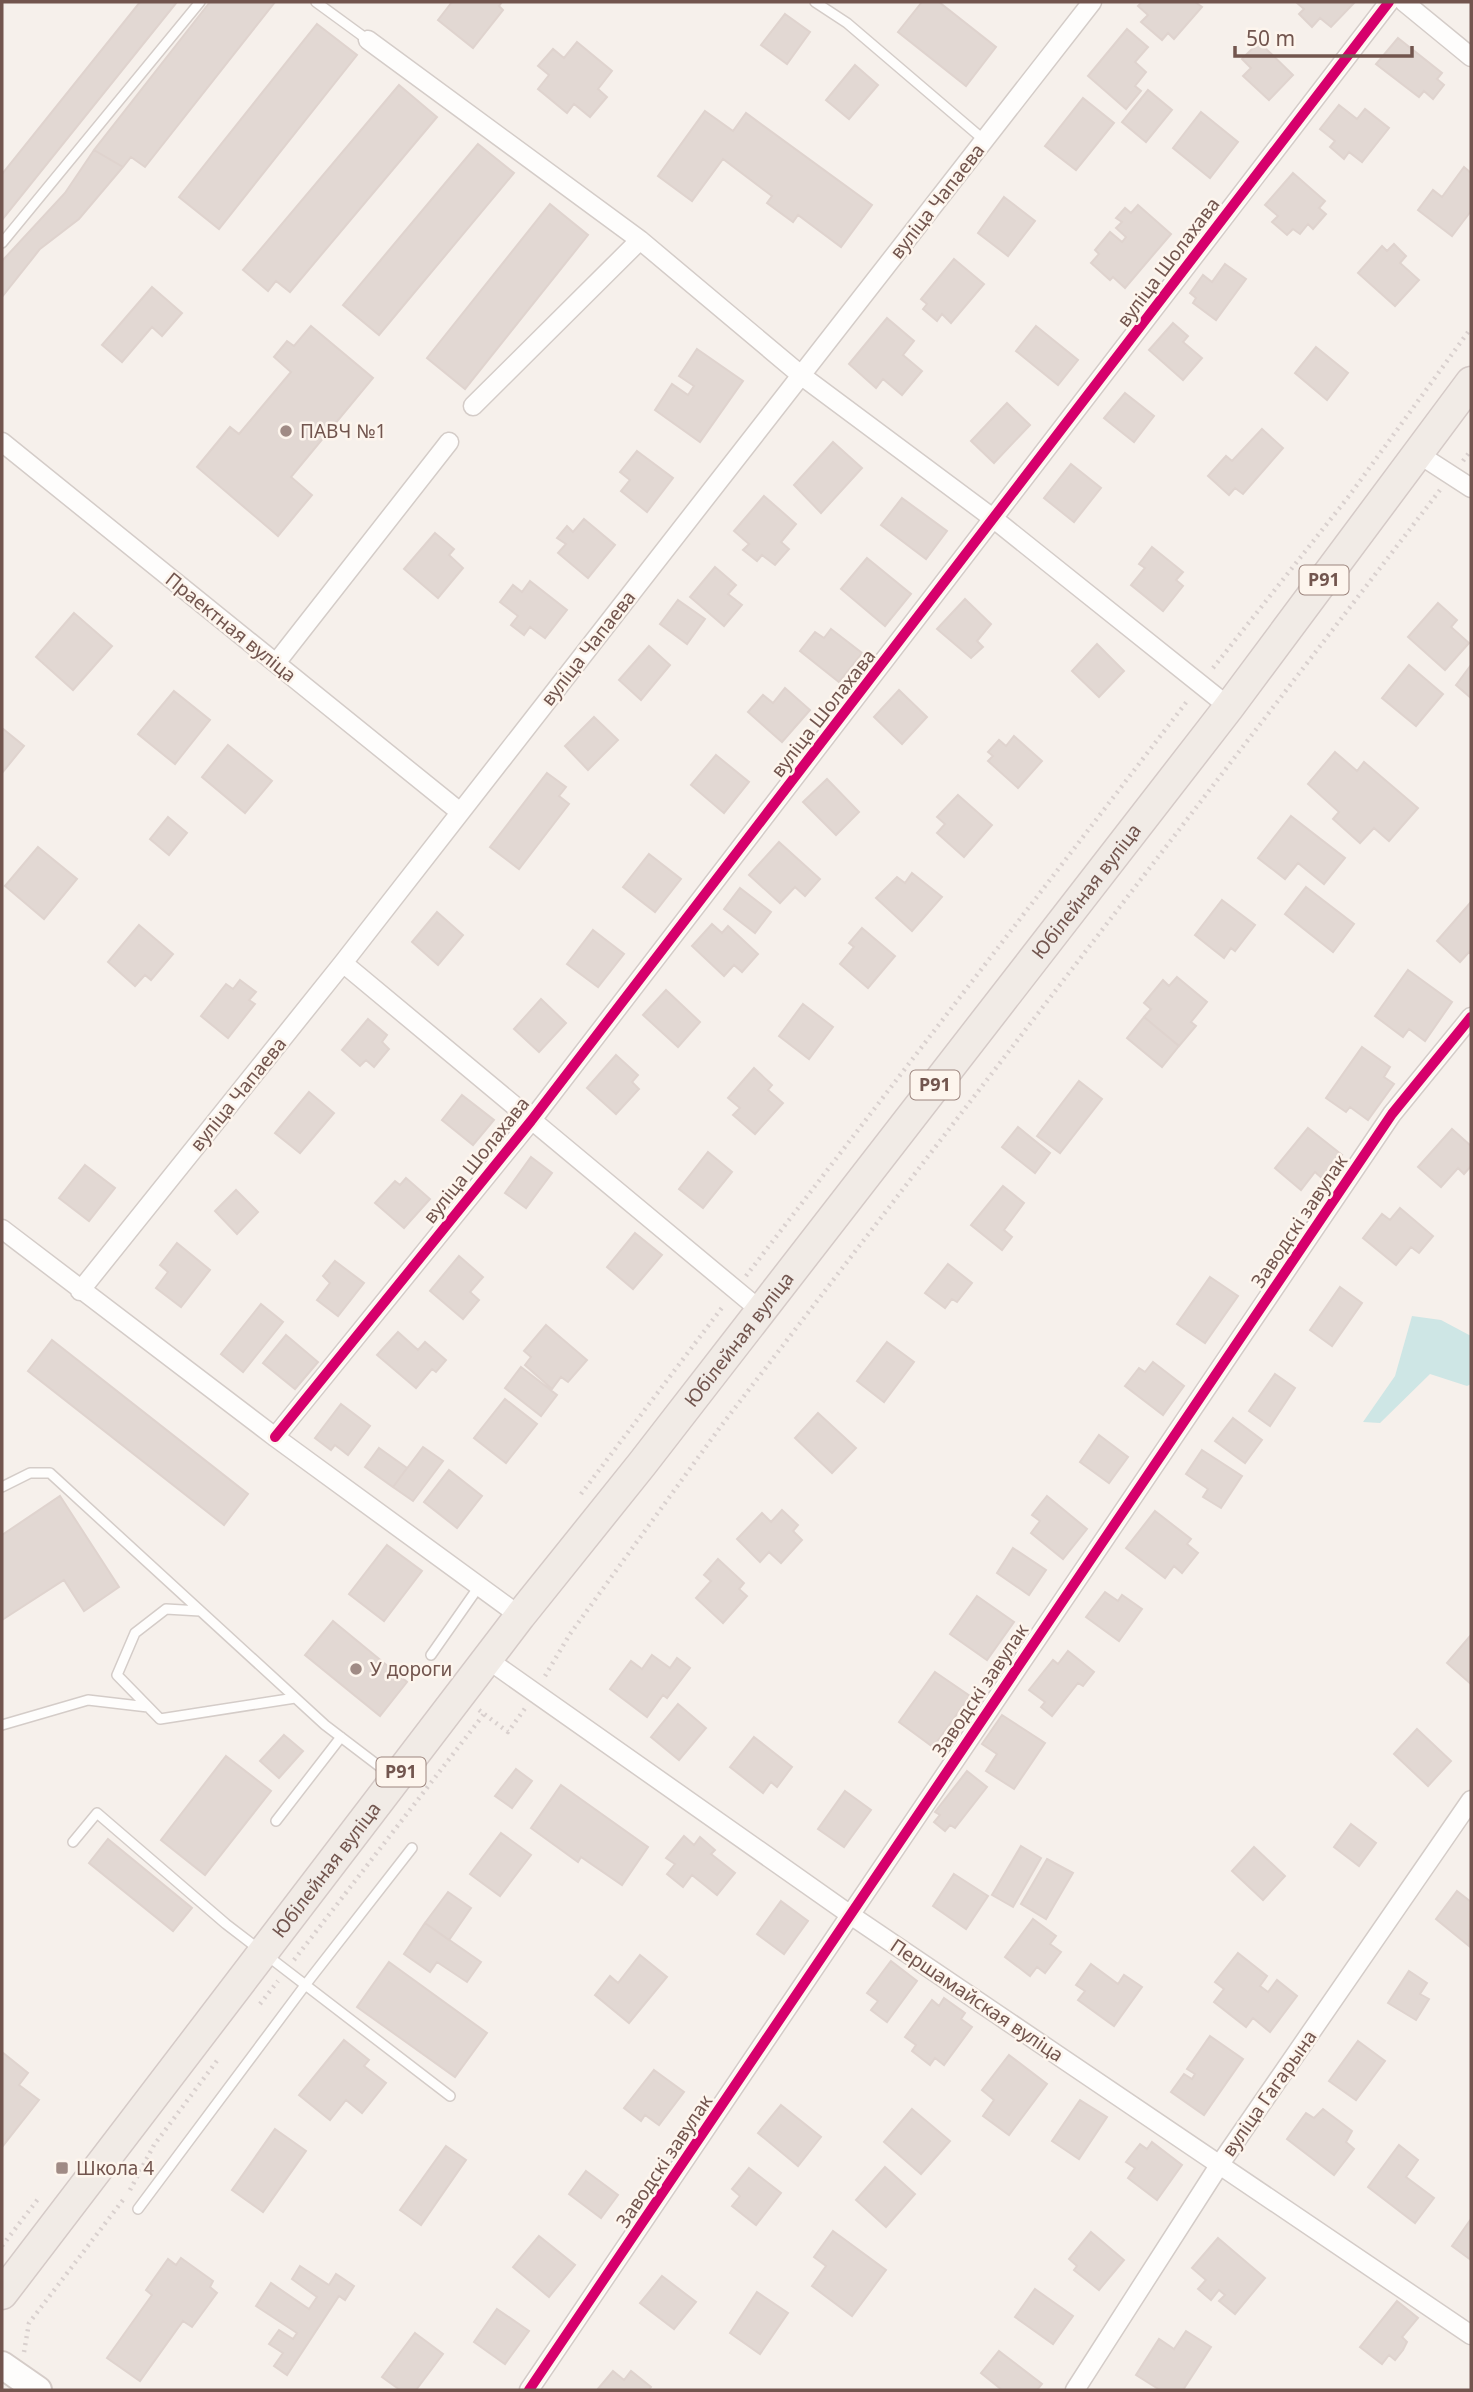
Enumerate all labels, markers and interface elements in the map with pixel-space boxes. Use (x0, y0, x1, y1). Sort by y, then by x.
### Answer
scale bar (1235, 14, 1412, 58)
text: 50 m (1246, 24, 1295, 52)
street label: вуліца Чапаева (884, 138, 990, 264)
street label: вуліца Шолахава (1111, 192, 1225, 332)
place label: ПАВЧ №1 (300, 418, 386, 444)
marker: ПАВЧ №1 (278, 423, 294, 439)
street label: Праектная вуліца (160, 566, 302, 688)
road number: Р91 (1300, 566, 1348, 594)
street label: вуліца Чапаева (535, 585, 641, 711)
street label: вуліца Шолахава (765, 644, 881, 782)
street label: Юбілейная вуліца (1026, 818, 1147, 964)
street label: вуліца Чапаева (184, 1032, 292, 1156)
road number: Р91 (911, 1070, 960, 1100)
street label: вуліца Шолахава (417, 1091, 535, 1229)
street label: Заводскі завулак (1245, 1149, 1353, 1293)
street label: Юбілейная вуліца (678, 1266, 799, 1412)
street label: Заводскі завулак (926, 1618, 1034, 1762)
place label: У дороги (370, 1656, 452, 1682)
marker: У дороги (348, 1661, 364, 1677)
road number: Р91 (376, 1758, 426, 1786)
street label: Юбілейная вуліца (266, 1796, 386, 1943)
street label: Першамайская вуліца (885, 1932, 1069, 2068)
street label: вуліца Гагарына (1216, 2025, 1322, 2161)
street label: Заводскі завулак (610, 2089, 718, 2233)
place label: Школа 4 (76, 2155, 154, 2181)
marker: Школа 4 (54, 2160, 70, 2176)

